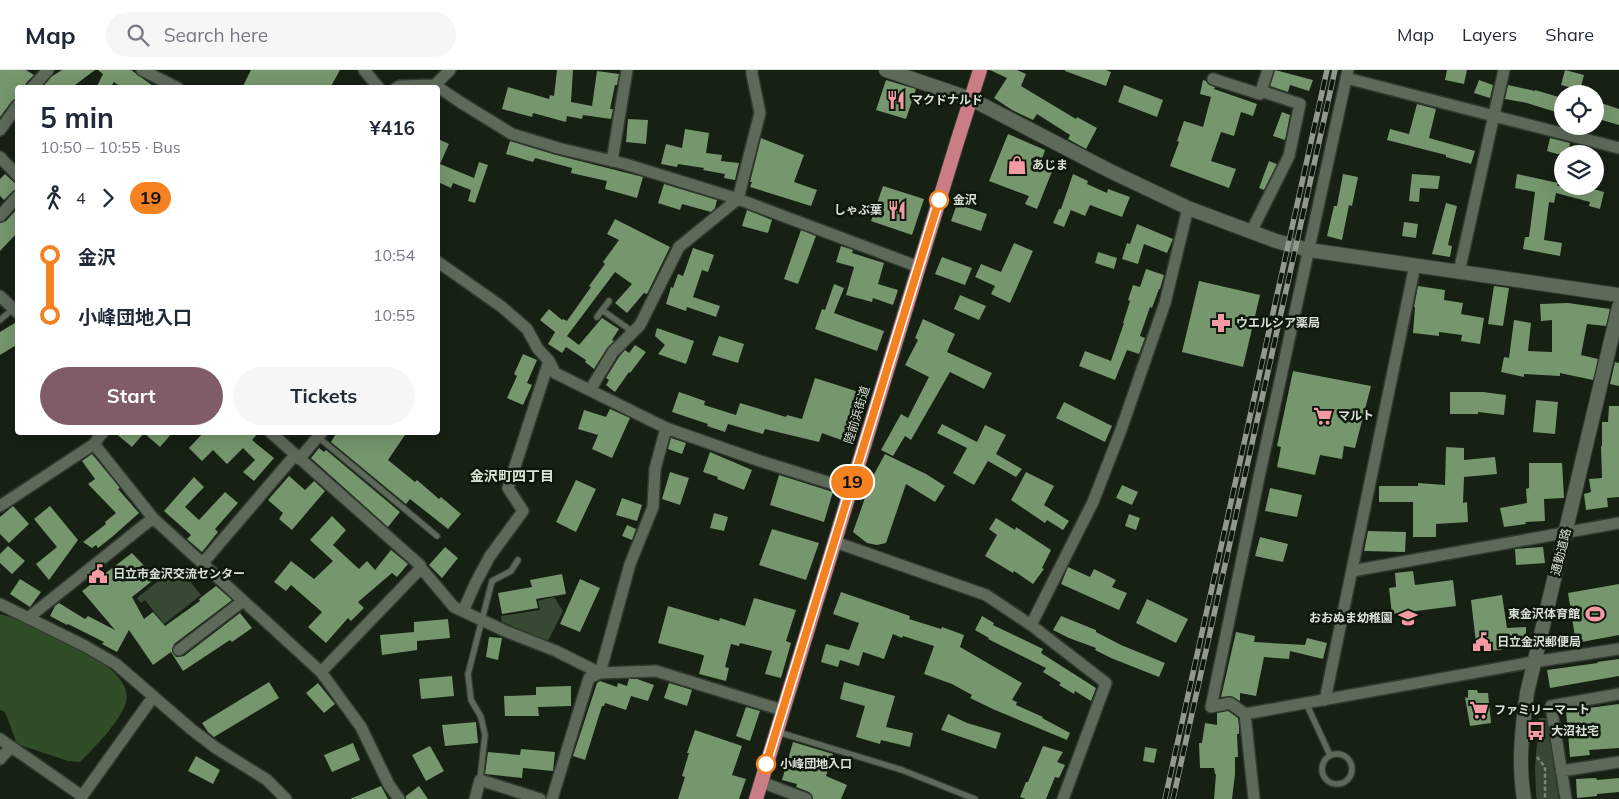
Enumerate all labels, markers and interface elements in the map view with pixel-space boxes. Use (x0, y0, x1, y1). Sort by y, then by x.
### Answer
search box (106, 12, 456, 57)
text: Map (25, 20, 76, 50)
icon: search (124, 21, 152, 49)
text: Search here (164, 23, 268, 47)
text: Map (1397, 23, 1434, 46)
text: Layers (1462, 23, 1517, 46)
text: Share (1545, 23, 1594, 46)
map controls (1554, 85, 1604, 195)
button: locate (1554, 85, 1604, 135)
restaurant icon: マクドナルド (885, 89, 907, 111)
place label: マクドナルド (911, 92, 983, 107)
text: 5 min (40, 100, 114, 135)
text: ¥416 (369, 116, 415, 140)
text: 10:50 – 10:55 · Bus (40, 137, 181, 157)
button: layers (1554, 145, 1604, 195)
shop icon: あじま (1006, 154, 1028, 176)
place label: あじま (1032, 157, 1068, 172)
icon: walk (40, 184, 68, 212)
icon: forward (94, 184, 122, 212)
text: 19 (140, 186, 161, 209)
text: 4 (76, 188, 86, 208)
marker: 金沢 (929, 190, 949, 210)
place label: 金沢 (953, 192, 977, 207)
restaurant icon: しゃぶ葉 (886, 199, 908, 221)
place label: しゃぶ葉 (834, 202, 882, 217)
text: 金沢 (78, 245, 116, 269)
text: 10:54 (373, 245, 415, 265)
text: 小峰団地入口 (78, 305, 192, 329)
text: 10:55 (373, 305, 415, 325)
pharmacy icon: ウエルシア薬局 (1210, 312, 1232, 334)
place label: ウエルシア薬局 (1236, 315, 1320, 330)
button: Start (40, 367, 223, 425)
button: Tickets (233, 367, 415, 425)
street label: 陸前浜街道 (841, 384, 872, 446)
supermarket icon: マルト (1312, 405, 1334, 427)
place label: マルト (1338, 408, 1374, 423)
line badge: 19 (830, 466, 874, 498)
district label: 金沢町四丁目 (470, 467, 554, 485)
text: 19 (841, 470, 863, 493)
street label: 通勤道路 (1547, 527, 1574, 577)
public building icon: 日立市金沢交流センター (87, 563, 109, 585)
place label: 日立市金沢交流センター (113, 566, 245, 581)
sports icon: 東金沢体育館 (1584, 603, 1606, 625)
place label: 東金沢体育館 (1508, 606, 1580, 621)
school or university icon: おおぬま幼稚園 (1397, 607, 1419, 629)
place label: おおぬま幼稚園 (1309, 610, 1393, 625)
public building icon: 日立金沢郵便局 (1471, 631, 1493, 653)
place label: 日立金沢郵便局 (1497, 634, 1581, 649)
supermarket icon: ファミリーマート (1468, 699, 1490, 721)
place label: ファミリーマート (1494, 702, 1590, 717)
bus stop icon: 大沼社宅 (1525, 720, 1547, 742)
place label: 大沼社宅 (1551, 723, 1599, 738)
marker: 小峰団地入口 (756, 754, 776, 774)
place label: 小峰団地入口 (780, 756, 852, 771)

